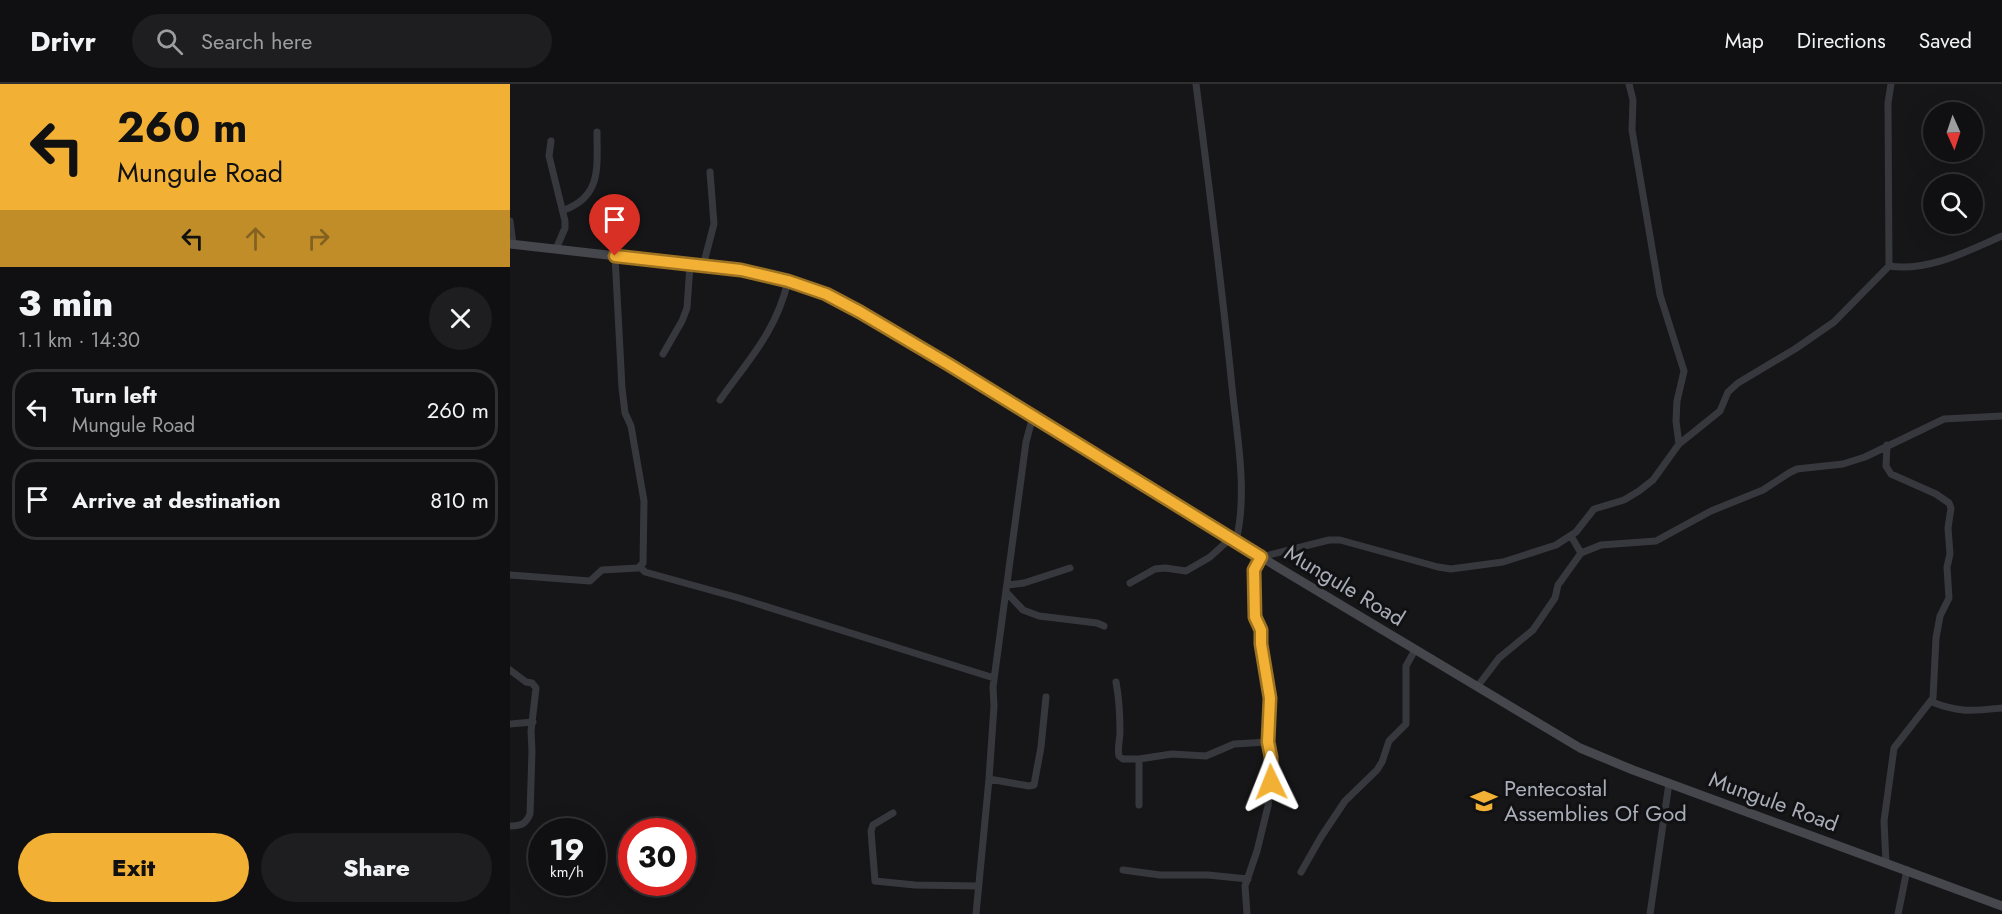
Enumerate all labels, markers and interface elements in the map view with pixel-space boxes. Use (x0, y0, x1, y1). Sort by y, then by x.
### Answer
search box (132, 14, 552, 68)
text: Drivr (30, 21, 96, 62)
icon: search (153, 25, 186, 58)
text: Search here (201, 25, 312, 57)
text: Map (1725, 26, 1764, 56)
text: Directions (1797, 26, 1886, 56)
text: Saved (1919, 26, 1972, 56)
text: 260 m (117, 97, 248, 158)
north arrow (1923, 102, 1983, 162)
map controls (1923, 102, 1983, 234)
icon: left (18, 108, 96, 186)
text: Mungule Road (117, 153, 283, 192)
button: search (1923, 174, 1983, 234)
pin (589, 194, 640, 256)
icon: arrive (598, 203, 631, 236)
icon: left (176, 222, 209, 255)
icon: ahead (239, 222, 272, 255)
icon: right (302, 222, 335, 255)
text: 3 min (18, 277, 113, 329)
button: close (429, 287, 492, 350)
text: 1.1 km · 14:30 (18, 326, 140, 355)
text: Turn left (72, 379, 157, 411)
icon: left (21, 393, 54, 426)
text: 260 m (427, 394, 489, 426)
text: Mungule Road (72, 411, 195, 440)
icon: arrive (21, 483, 54, 516)
text: Arrive at destination (72, 484, 281, 516)
text: 810 m (430, 484, 489, 516)
street label: Mungule Road (1279, 536, 1411, 634)
position arrow (1239, 750, 1303, 814)
street label: Mungule Road (1705, 763, 1843, 839)
place label: Pentecostal Assemblies Of God (1504, 772, 1687, 829)
school or university icon: Pentecostal Assemblies Of God (1469, 786, 1499, 816)
speed limit sign: 30 (618, 818, 696, 896)
text: 19 (549, 828, 585, 871)
button: Exit (18, 833, 249, 902)
button: Share (261, 833, 492, 902)
text: km/h (550, 861, 584, 883)

